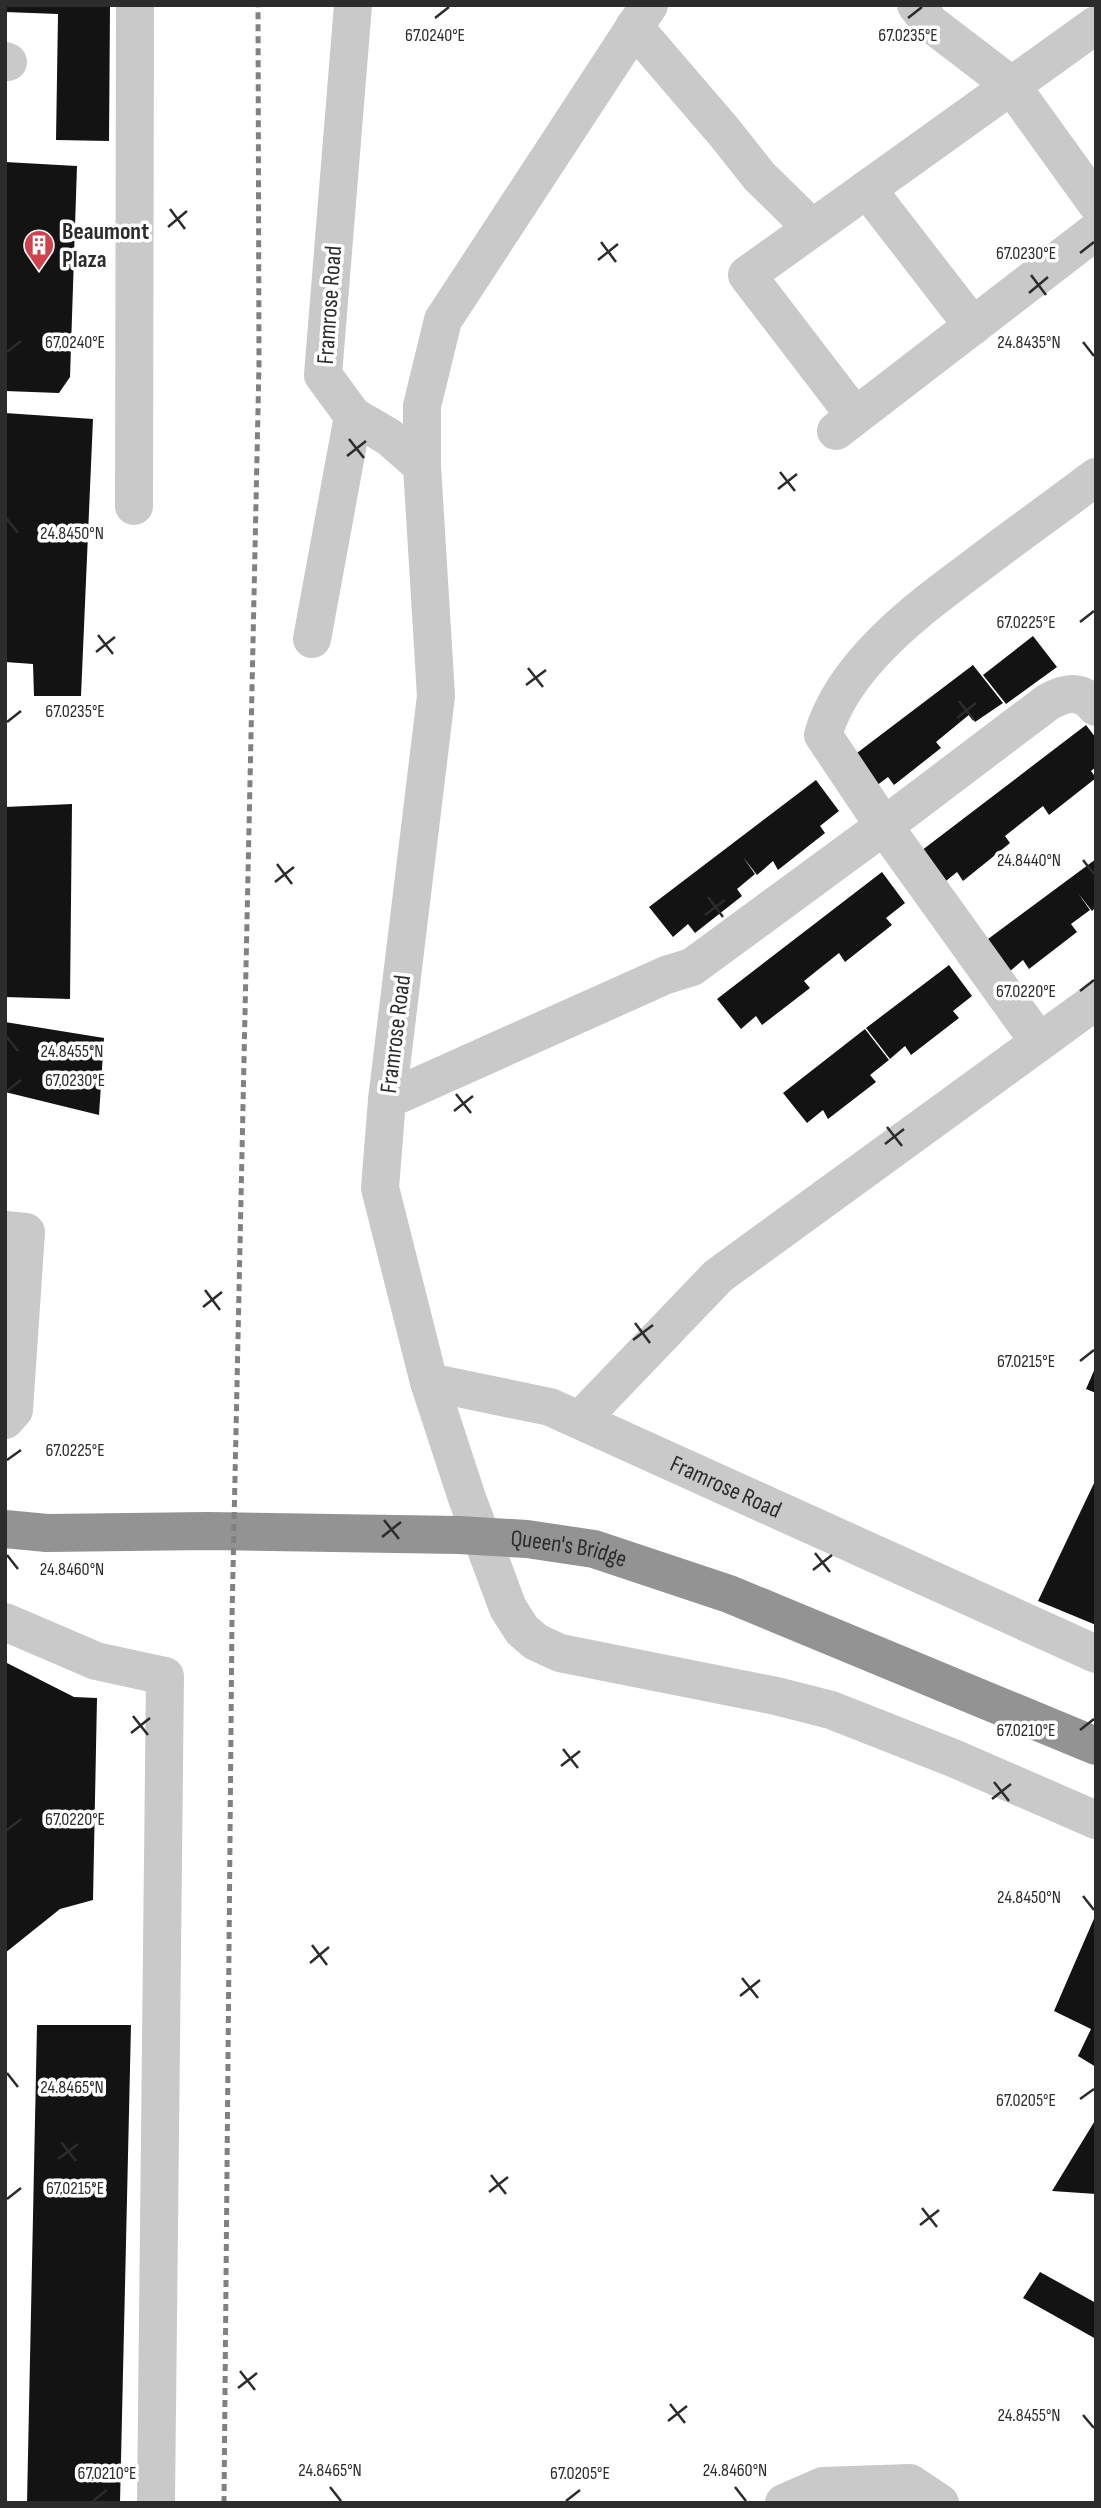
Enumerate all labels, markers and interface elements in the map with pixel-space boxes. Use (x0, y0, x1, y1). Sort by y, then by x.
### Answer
text: 67.0240°E (405, 25, 465, 46)
text: 67.0235°E (878, 25, 938, 46)
place label: Beaumont Plaza (62, 217, 149, 274)
building icon: Beaumont Plaza (22, 228, 56, 272)
text: 67.0230°E (996, 243, 1056, 264)
street label: Framrose Road (311, 245, 348, 365)
text: 67.0240°E (45, 332, 105, 353)
text: 24.8435°N (997, 332, 1061, 353)
text: 24.8450°N (40, 523, 104, 544)
text: 67.0225°E (996, 612, 1056, 633)
text: 67.0235°E (45, 701, 105, 722)
text: 24.8440°N (997, 850, 1061, 871)
street label: Framrose Road (374, 973, 417, 1095)
text: 67.0220°E (996, 981, 1056, 1002)
text: 24.8455°N (41, 1041, 103, 1062)
text: 67.0230°E (45, 1070, 105, 1091)
text: 67.0215°E (997, 1351, 1055, 1372)
text: 67.0225°E (45, 1440, 105, 1461)
street label: Framrose Road (666, 1449, 786, 1525)
street label: Queen's Bridge (510, 1524, 631, 1574)
text: 24.8460°N (40, 1559, 104, 1580)
text: 67.0210°E (997, 1720, 1055, 1741)
text: 67.0220°E (45, 1809, 105, 1830)
text: 24.8450°N (997, 1887, 1061, 1908)
text: 24.8465°N (40, 2077, 104, 2098)
text: 67.0205°E (996, 2090, 1056, 2111)
text: 67.0215°E (46, 2178, 104, 2199)
text: 24.8455°N (998, 2405, 1060, 2426)
text: 24.8465°N (298, 2460, 362, 2481)
text: 24.8460°N (703, 2460, 767, 2481)
text: 67.0210°E (78, 2463, 136, 2484)
text: 67.0205°E (550, 2463, 610, 2484)

